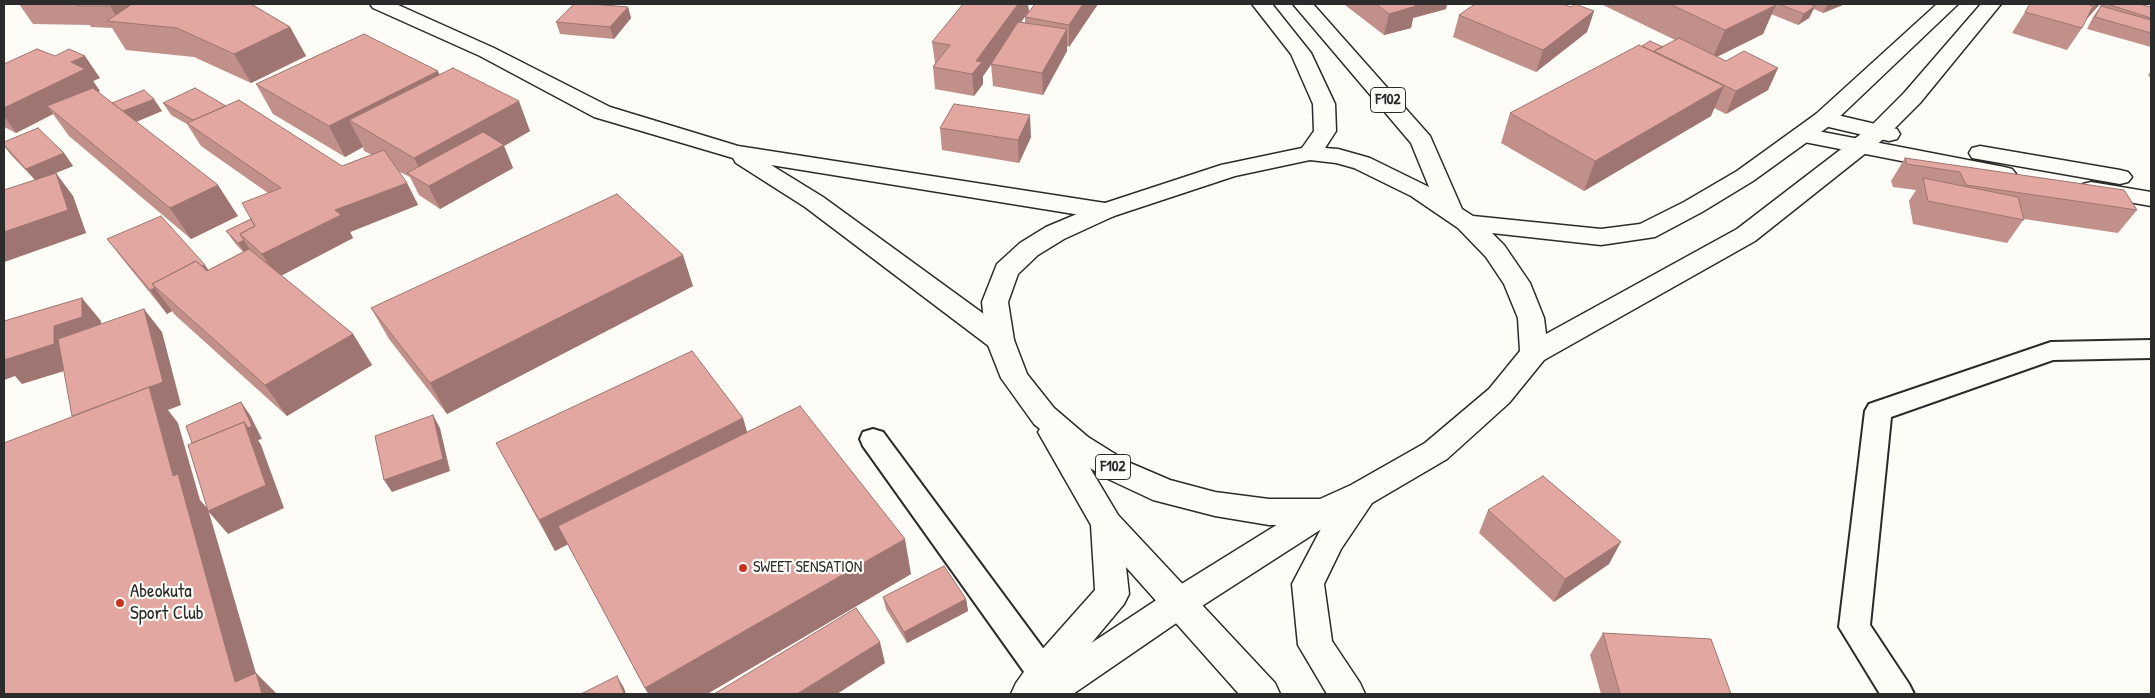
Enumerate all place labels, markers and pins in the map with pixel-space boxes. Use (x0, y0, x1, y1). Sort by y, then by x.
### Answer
place label: SWEET SENSATION (753, 558, 862, 578)
marker: SWEET SENSATION (737, 562, 749, 574)
place label: Abeokuta Sport Club (130, 581, 204, 625)
marker: Abeokuta Sport Club (114, 597, 126, 609)

